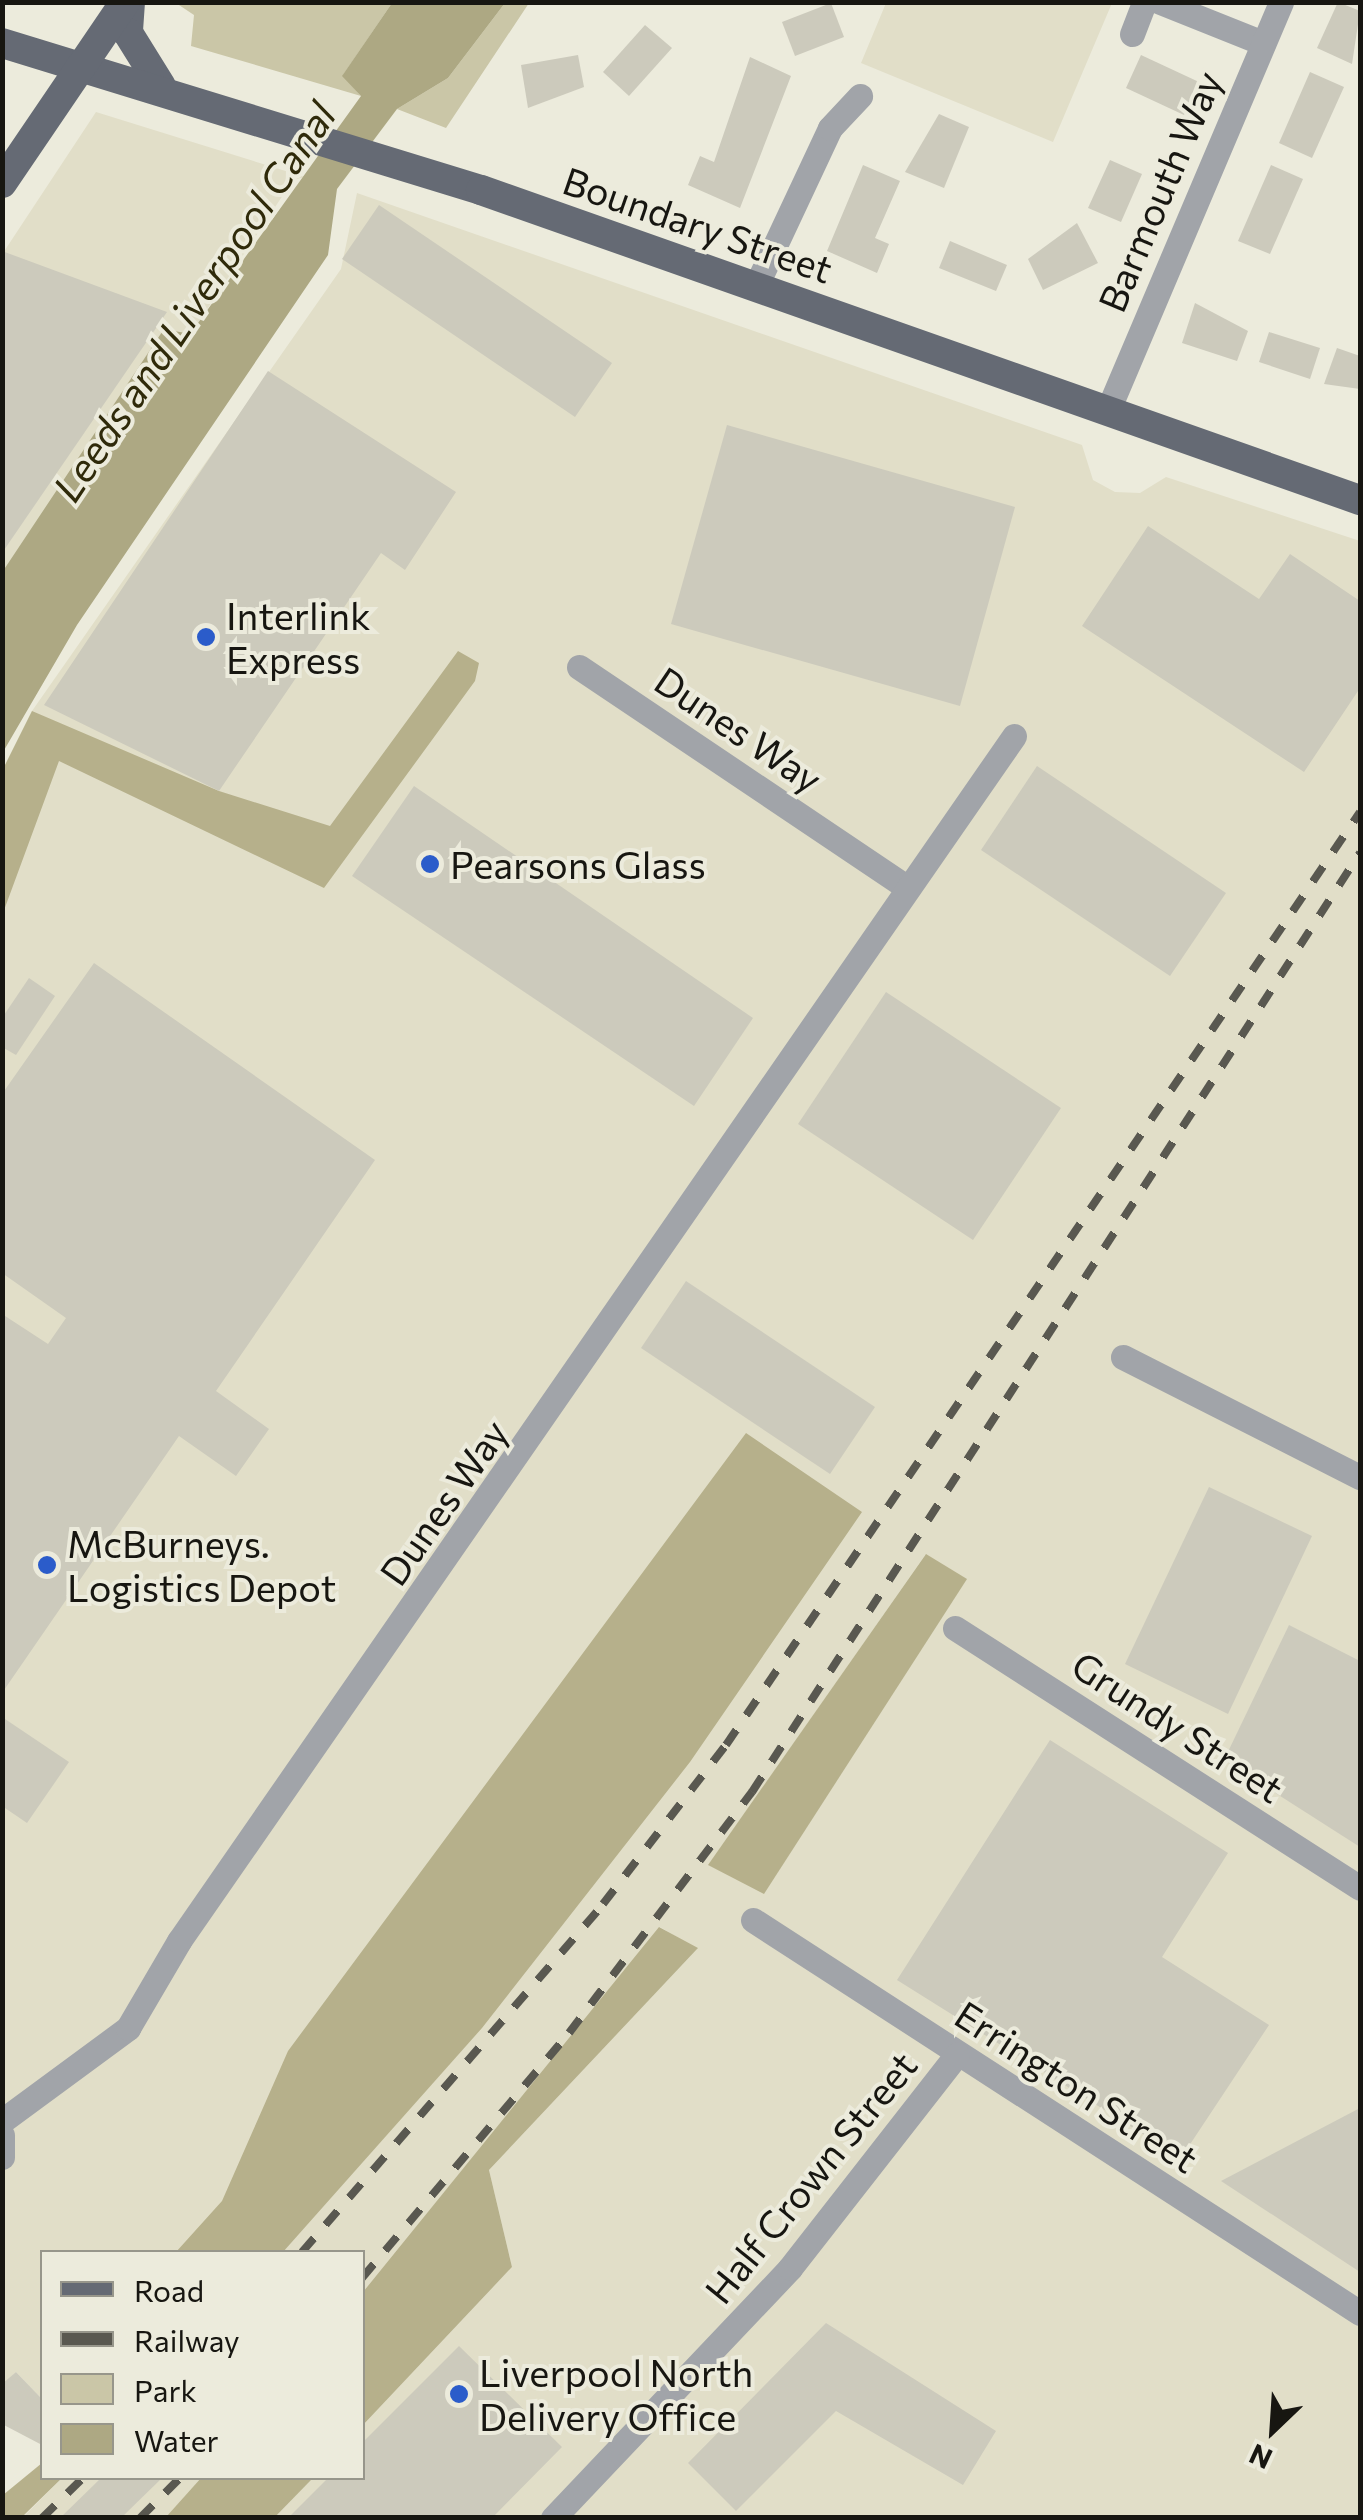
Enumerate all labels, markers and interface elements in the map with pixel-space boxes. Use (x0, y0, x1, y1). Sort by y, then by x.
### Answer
street label: Barmouth Way (1088, 64, 1230, 318)
water label: Leeds and Liverpool Canal (42, 92, 344, 510)
street label: Boundary Street (557, 157, 839, 291)
place label: Interlink Express (226, 592, 371, 682)
marker: Interlink Express (195, 626, 217, 648)
street label: Dunes Way (647, 657, 831, 801)
place label: Pearsons Glass (450, 841, 706, 887)
marker: Pearsons Glass (419, 853, 441, 875)
street label: Dunes Way (369, 1411, 517, 1593)
place label: McBurneys. Logistics Depot (67, 1520, 336, 1610)
marker: McBurneys. Logistics Depot (36, 1554, 58, 1576)
street label: Grundy Street (1064, 1641, 1292, 1811)
street label: Errington Street (947, 1991, 1207, 2181)
street label: Half Crown Street (695, 2042, 925, 2312)
legend (40, 2250, 365, 2480)
text: Road (134, 2271, 204, 2308)
text: Railway (134, 2321, 240, 2358)
place label: Liverpool North Delivery Office (479, 2349, 753, 2438)
text: Park (134, 2371, 197, 2408)
north arrow (1223, 2380, 1323, 2480)
marker: Liverpool North Delivery Office (448, 2383, 470, 2405)
text: Water (134, 2421, 219, 2458)
text: N (1244, 2437, 1277, 2477)

